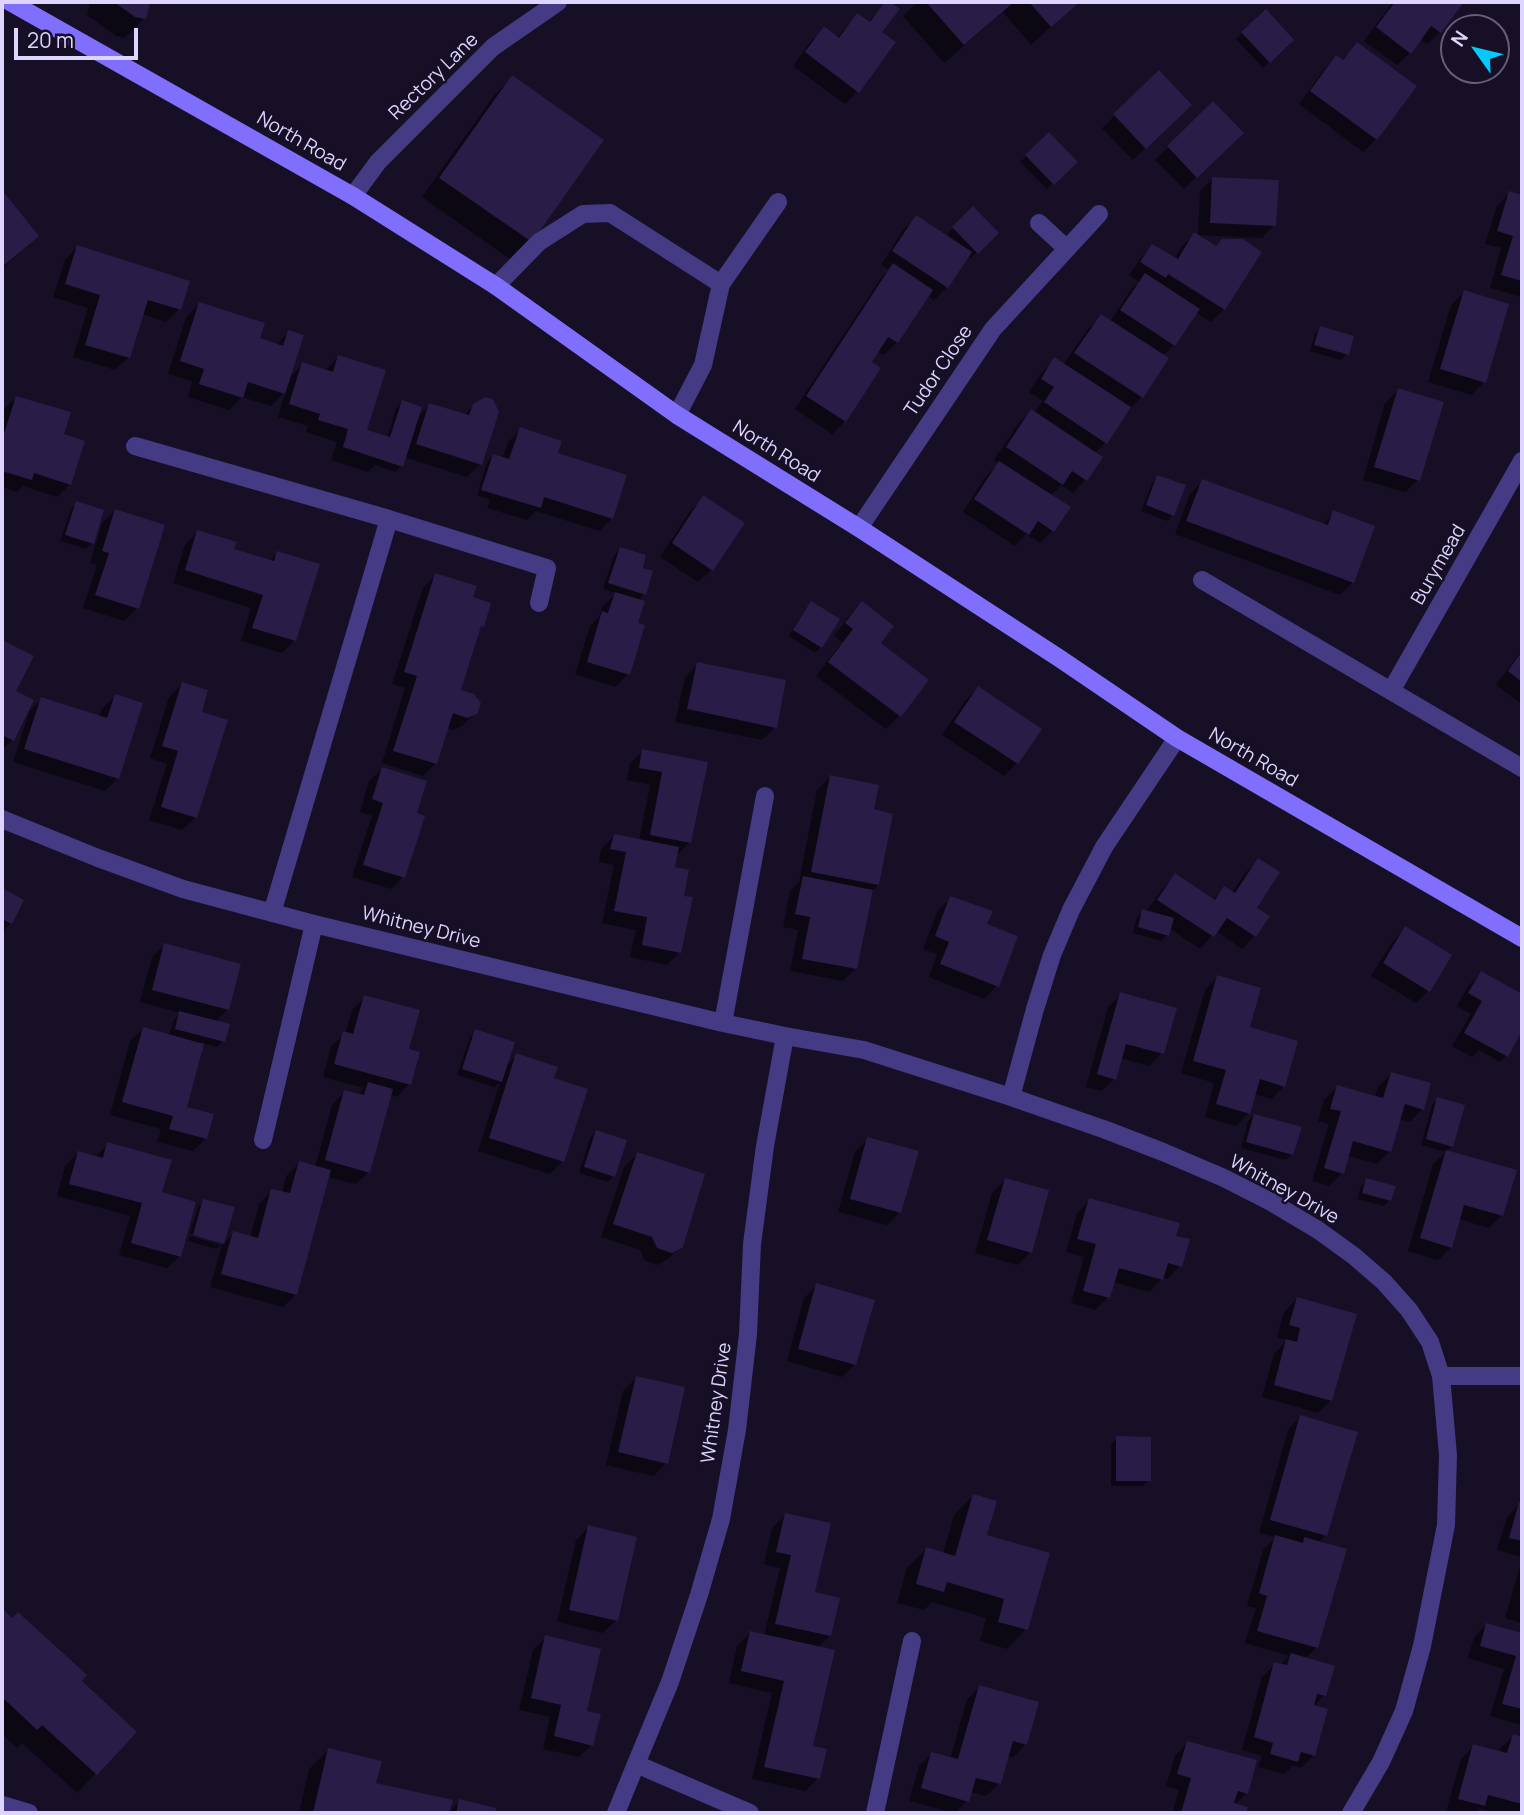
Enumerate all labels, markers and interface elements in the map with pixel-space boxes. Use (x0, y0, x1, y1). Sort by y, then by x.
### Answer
scale bar (18, 14, 142, 58)
north arrow (1440, 14, 1510, 84)
text: N (1445, 25, 1474, 51)
text: 20 m (27, 26, 74, 54)
street label: Rectory Lane (385, 29, 483, 125)
street label: North Road (253, 107, 349, 177)
street label: Tudor Close (900, 321, 978, 421)
street label: North Road (728, 416, 824, 488)
street label: Burymead (1407, 521, 1471, 609)
street label: North Road (1205, 723, 1301, 793)
street label: Whitney Drive (359, 902, 483, 954)
street label: Whitney Drive (1225, 1151, 1343, 1229)
street label: Whitney Drive (697, 1341, 737, 1465)

